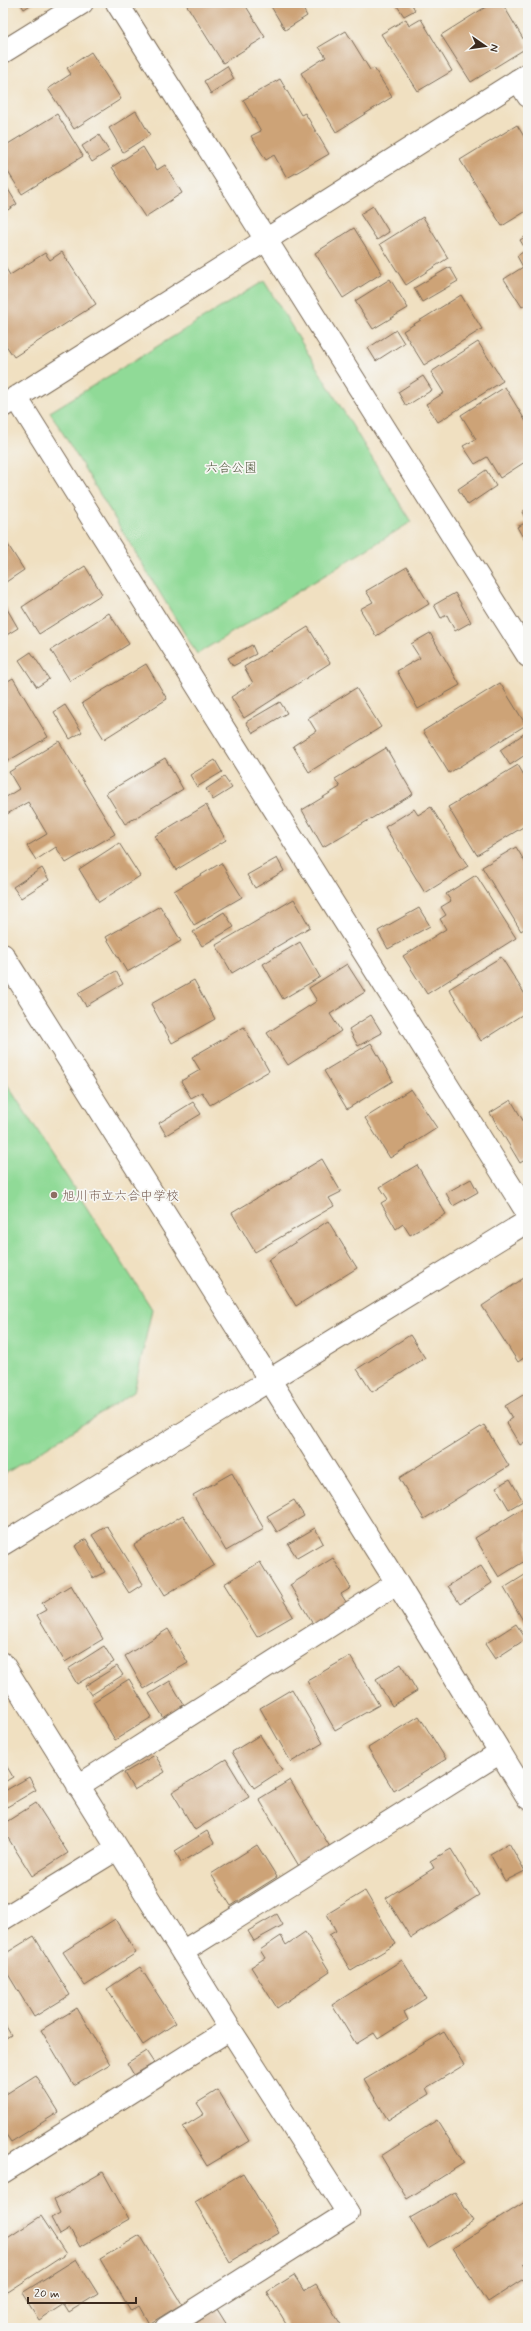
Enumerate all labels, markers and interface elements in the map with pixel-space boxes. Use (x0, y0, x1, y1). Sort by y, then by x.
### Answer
north arrow (465, 26, 505, 66)
text: N (486, 43, 501, 53)
park label: 六合公園 (205, 460, 257, 477)
place label: 旭川市立六合中学校 (62, 1188, 179, 1205)
marker: 旭川市立六合中学校 (49, 1190, 59, 1200)
scale bar (28, 2279, 136, 2305)
text: 20 m (34, 2286, 60, 2302)

